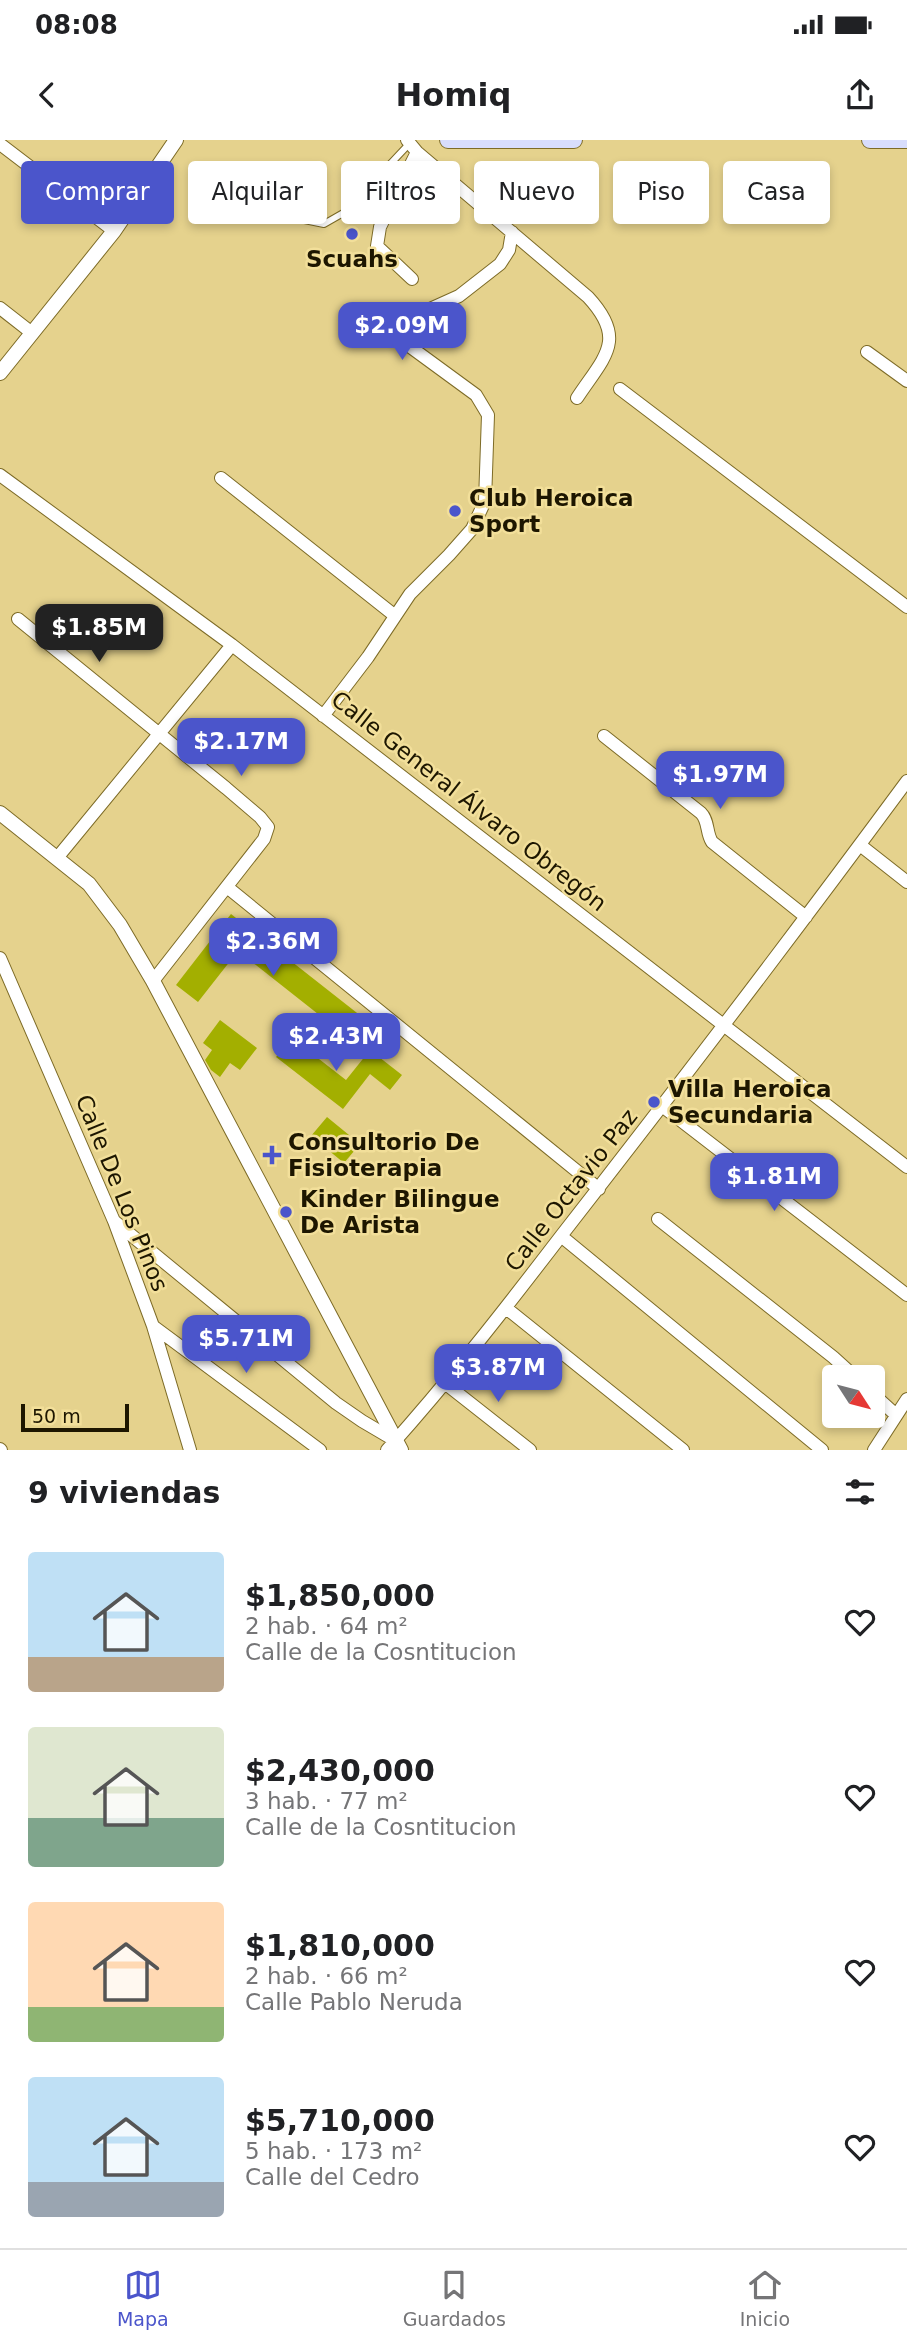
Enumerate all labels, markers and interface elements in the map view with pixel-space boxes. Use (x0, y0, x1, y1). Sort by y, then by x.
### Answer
text: 08:08 (35, 10, 118, 40)
icon: back (28, 76, 66, 114)
text: Homiq (396, 76, 511, 114)
icon: share (841, 76, 879, 114)
chip: Comprar (21, 161, 174, 224)
chip: Alquilar (188, 161, 327, 224)
chip: Filtros (341, 161, 460, 224)
chip: Nuevo (474, 161, 599, 224)
chip: Piso (613, 161, 709, 224)
chip: Casa (723, 161, 830, 224)
marker: Scuahs (344, 226, 360, 242)
place label: Scuahs (306, 246, 398, 272)
pin: $2.09M (345, 302, 459, 362)
text: $2.09M (354, 312, 450, 338)
place label: Club Heroica Sport (469, 485, 634, 537)
marker: Club Heroica Sport (447, 503, 463, 519)
pin: $1.85M (42, 604, 156, 664)
text: $1.85M (51, 614, 147, 640)
street label: Calle General Álvaro Obregón (326, 685, 612, 916)
pin: $2.17M (184, 718, 298, 778)
text: $2.17M (193, 728, 289, 754)
pin: $1.97M (663, 752, 777, 811)
text: $1.97M (672, 761, 768, 787)
pin: $2.36M (216, 918, 330, 978)
text: $2.36M (225, 928, 321, 954)
pin: $2.43M (279, 1014, 393, 1073)
text: $2.43M (288, 1023, 384, 1049)
place label: Villa Heroica Secundaria (668, 1076, 832, 1128)
street label: Calle De Los Pinos (71, 1091, 173, 1295)
marker: Villa Heroica Secundaria (646, 1094, 662, 1110)
street label: Calle Octavio Paz (500, 1104, 642, 1276)
place label: Consultorio De Fisioterapia (288, 1129, 480, 1181)
marker: Consultorio De Fisioterapia (262, 1145, 282, 1165)
pin: $1.81M (717, 1154, 831, 1213)
text: $1.81M (726, 1163, 822, 1189)
place label: Kinder Bilingue De Arista (300, 1186, 500, 1238)
marker: Kinder Bilingue De Arista (278, 1204, 294, 1220)
pin: $5.71M (189, 1316, 303, 1375)
text: $5.71M (198, 1325, 294, 1351)
pin: $3.87M (441, 1344, 555, 1404)
text: $3.87M (450, 1354, 546, 1380)
north arrow (822, 1365, 886, 1428)
map controls (822, 1365, 885, 1428)
scale bar (21, 1401, 130, 1433)
text: 50 m (32, 1405, 81, 1427)
icon: filters (841, 1473, 879, 1511)
text: 9 viviendas (28, 1475, 220, 1510)
text: $1,850,000 (245, 1578, 435, 1613)
icon: home (84, 1580, 168, 1664)
icon: heart (841, 1603, 879, 1641)
text: 2 hab. · 64 m² (245, 1613, 408, 1639)
text: Calle de la Cosntitucion (245, 1639, 517, 1665)
text: $2,430,000 (245, 1753, 435, 1788)
icon: home (84, 1755, 168, 1839)
icon: heart (841, 1778, 879, 1816)
text: 3 hab. · 77 m² (245, 1788, 408, 1814)
text: Calle de la Cosntitucion (245, 1814, 517, 1840)
text: $1,810,000 (245, 1928, 435, 1963)
icon: home (84, 1930, 168, 2014)
icon: heart (841, 1953, 879, 1991)
text: 2 hab. · 66 m² (245, 1963, 408, 1989)
text: Calle Pablo Neruda (245, 1989, 463, 2015)
text: $5,710,000 (245, 2103, 435, 2138)
icon: home (84, 2105, 168, 2189)
icon: heart (841, 2128, 879, 2166)
text: 5 hab. · 173 m² (245, 2138, 422, 2164)
text: Calle del Cedro (245, 2164, 420, 2190)
tab: Mapa (117, 2266, 169, 2330)
tab: Guardados (403, 2266, 506, 2330)
tab: Inicio (740, 2266, 790, 2330)

